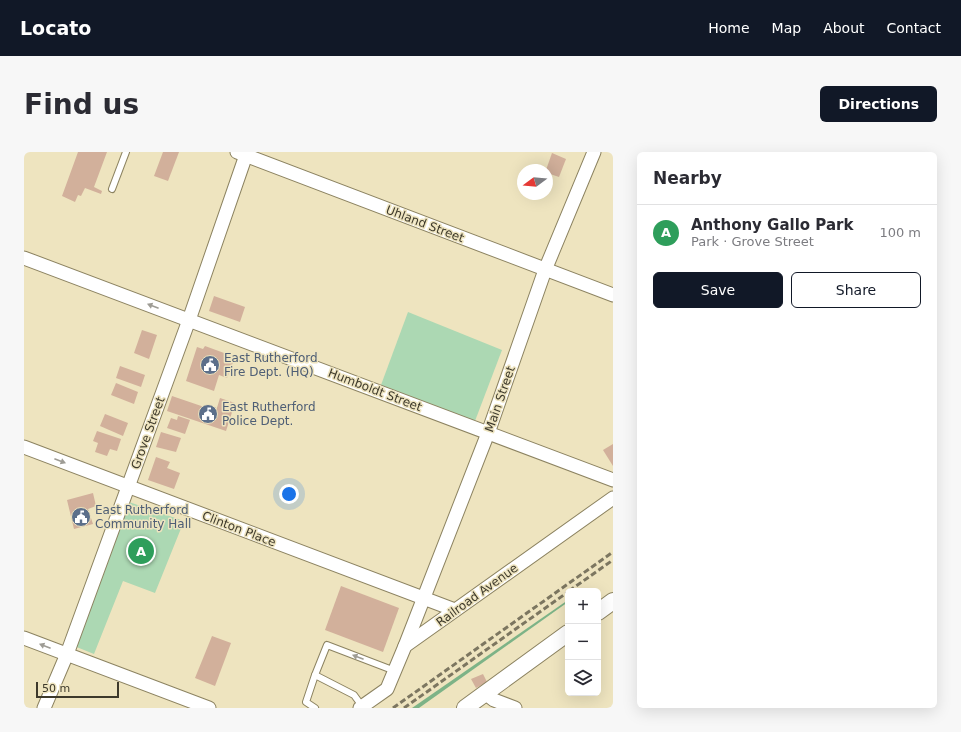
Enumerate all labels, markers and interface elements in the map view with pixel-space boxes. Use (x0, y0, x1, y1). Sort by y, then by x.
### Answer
text: Locato (20, 17, 91, 39)
text: Home (708, 20, 750, 36)
text: Map (772, 20, 801, 36)
text: About (823, 20, 865, 36)
text: Contact (887, 20, 941, 36)
button: Directions (820, 86, 937, 122)
text: Find us (24, 88, 139, 121)
north arrow (517, 164, 553, 200)
text: Nearby (653, 168, 722, 188)
street label: Uhland Street (384, 203, 466, 245)
text: Anthony Gallo Park (691, 216, 853, 234)
text: A (661, 225, 671, 240)
text: 100 m (879, 225, 921, 240)
text: Park · Grove Street (691, 234, 814, 249)
button: Save (653, 272, 783, 308)
button: Share (791, 272, 921, 308)
one-way arrow (146, 303, 158, 309)
place label: East Rutherford Fire Dept. (HQ) (224, 351, 318, 379)
public building icon: East Rutherford Fire Dept. (HQ) (199, 354, 221, 376)
street label: Main Street (482, 364, 518, 434)
street label: Humboldt Street (326, 366, 424, 414)
street label: Grove Street (128, 395, 168, 471)
place label: East Rutherford Police Dept. (222, 400, 316, 428)
public building icon: East Rutherford Police Dept. (197, 403, 219, 425)
one-way arrow (55, 458, 67, 464)
your location (279, 484, 299, 504)
place label: East Rutherford Community Hall (95, 503, 191, 531)
public building icon: East Rutherford Community Hall (70, 506, 92, 528)
street label: Clinton Place (200, 508, 278, 550)
pin: A (128, 536, 154, 566)
street label: Railroad Avenue (433, 561, 521, 629)
map controls (565, 588, 601, 696)
button: + (565, 588, 601, 624)
button: − (565, 624, 601, 660)
one-way arrow (39, 642, 51, 648)
one-way arrow (352, 654, 364, 660)
button: layers (565, 660, 601, 696)
scale bar (36, 680, 119, 699)
text: 50 m (42, 682, 70, 695)

